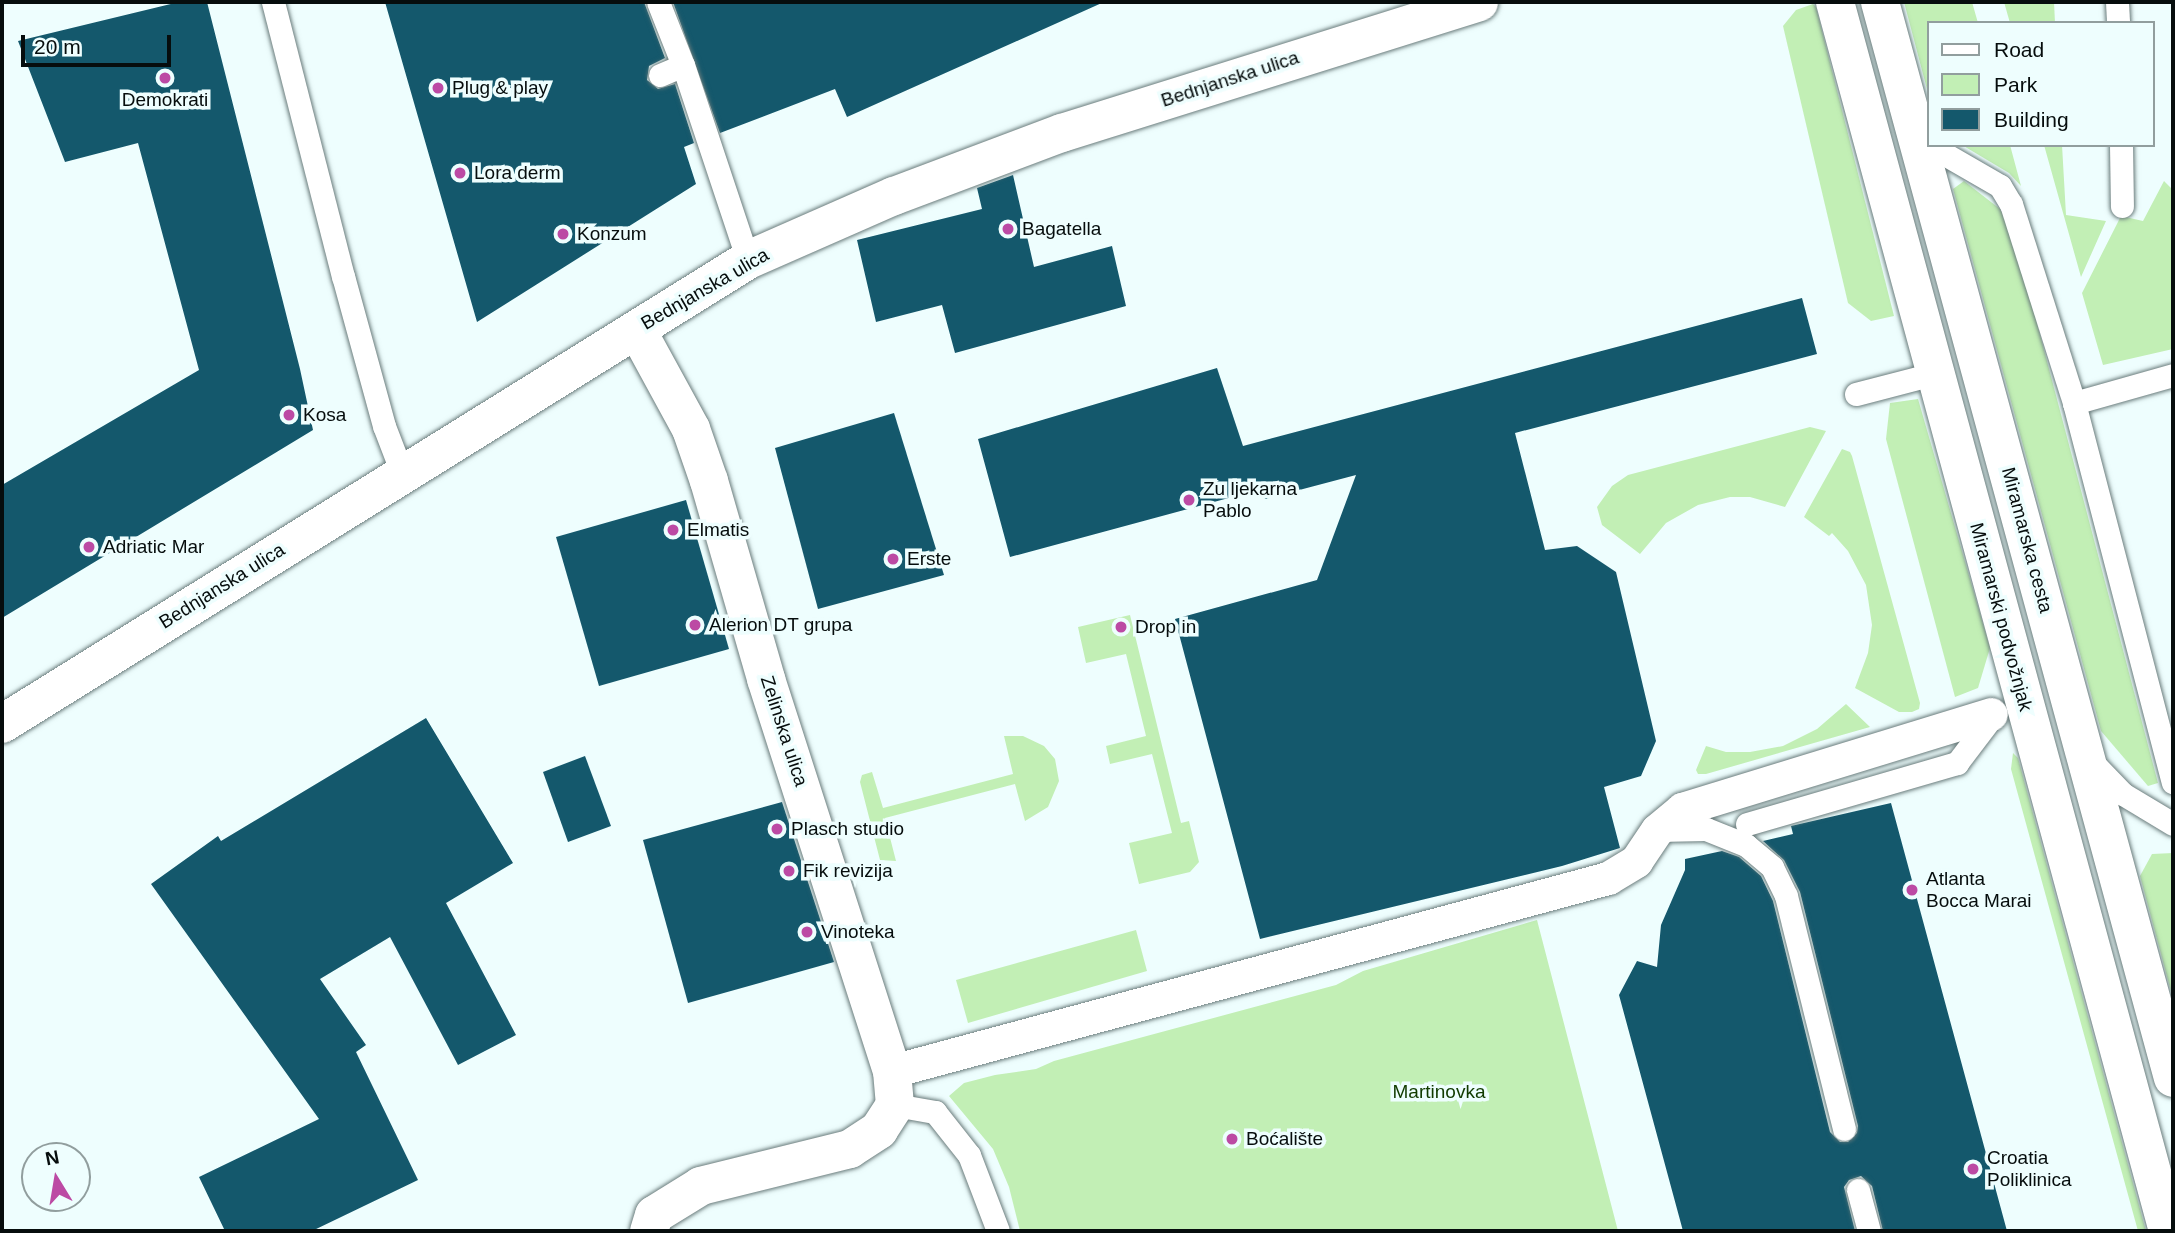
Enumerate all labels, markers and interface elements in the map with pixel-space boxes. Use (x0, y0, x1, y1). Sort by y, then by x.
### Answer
scale bar (24, 21, 175, 65)
legend (1926, 21, 2154, 147)
text: 20 m (34, 35, 81, 58)
text: Road (1994, 38, 2044, 61)
street label: Bednjanska ulica (1158, 46, 1302, 112)
marker: Demokrati (157, 70, 173, 86)
text: Park (1994, 73, 2037, 96)
place label: Plug & play (452, 77, 548, 99)
marker: Plug & play (430, 80, 446, 96)
place label: Demokrati (122, 89, 208, 111)
text: Building (1994, 108, 2069, 131)
place label: Lora derm (474, 162, 561, 184)
marker: Lora derm (452, 165, 468, 181)
place label: Bagatella (1022, 218, 1101, 240)
marker: Bagatella (1000, 221, 1016, 237)
place label: Konzum (577, 223, 647, 245)
marker: Konzum (555, 226, 571, 242)
street label: Bednjanska ulica (637, 243, 773, 335)
place label: Kosa (303, 404, 346, 426)
marker: Kosa (281, 407, 297, 423)
street label: Miramarska cesta (1997, 465, 2057, 615)
place label: Zu ljekarna Pablo (1203, 478, 1297, 522)
marker: Zu ljekarna Pablo (1181, 492, 1197, 508)
place label: Elmatis (687, 519, 749, 541)
street label: Miramarski podvožnjak (1965, 520, 2037, 714)
marker: Elmatis (665, 522, 681, 538)
place label: Adriatic Mar (103, 536, 204, 558)
street label: Bednjanska ulica (155, 538, 289, 634)
marker: Adriatic Mar (81, 539, 97, 555)
place label: Erste (907, 548, 951, 570)
marker: Erste (885, 551, 901, 567)
place label: Alerion DT grupa (709, 614, 853, 636)
place label: Drop in (1135, 616, 1196, 638)
marker: Alerion DT grupa (687, 617, 703, 633)
marker: Drop in (1113, 619, 1129, 635)
street label: Zelinska ulica (755, 673, 813, 789)
place label: Plasch studio (791, 818, 904, 840)
marker: Plasch studio (769, 821, 785, 837)
place label: Fik revizija (803, 860, 893, 882)
marker: Fik revizija (781, 863, 797, 879)
place label: Atlanta Bocca Marai (1926, 868, 2032, 912)
marker: Atlanta Bocca Marai (1904, 882, 1920, 898)
place label: Vinoteka (821, 921, 895, 943)
marker: Vinoteka (799, 924, 815, 940)
park label: Martinovka (1393, 1081, 1485, 1103)
place label: Boćalište (1246, 1128, 1323, 1150)
marker: Boćalište (1224, 1131, 1240, 1147)
north arrow (21, 1142, 91, 1212)
text: N (44, 1146, 61, 1169)
place label: Croatia Poliklinica (1987, 1147, 2071, 1191)
marker: Croatia Poliklinica (1965, 1161, 1981, 1177)

